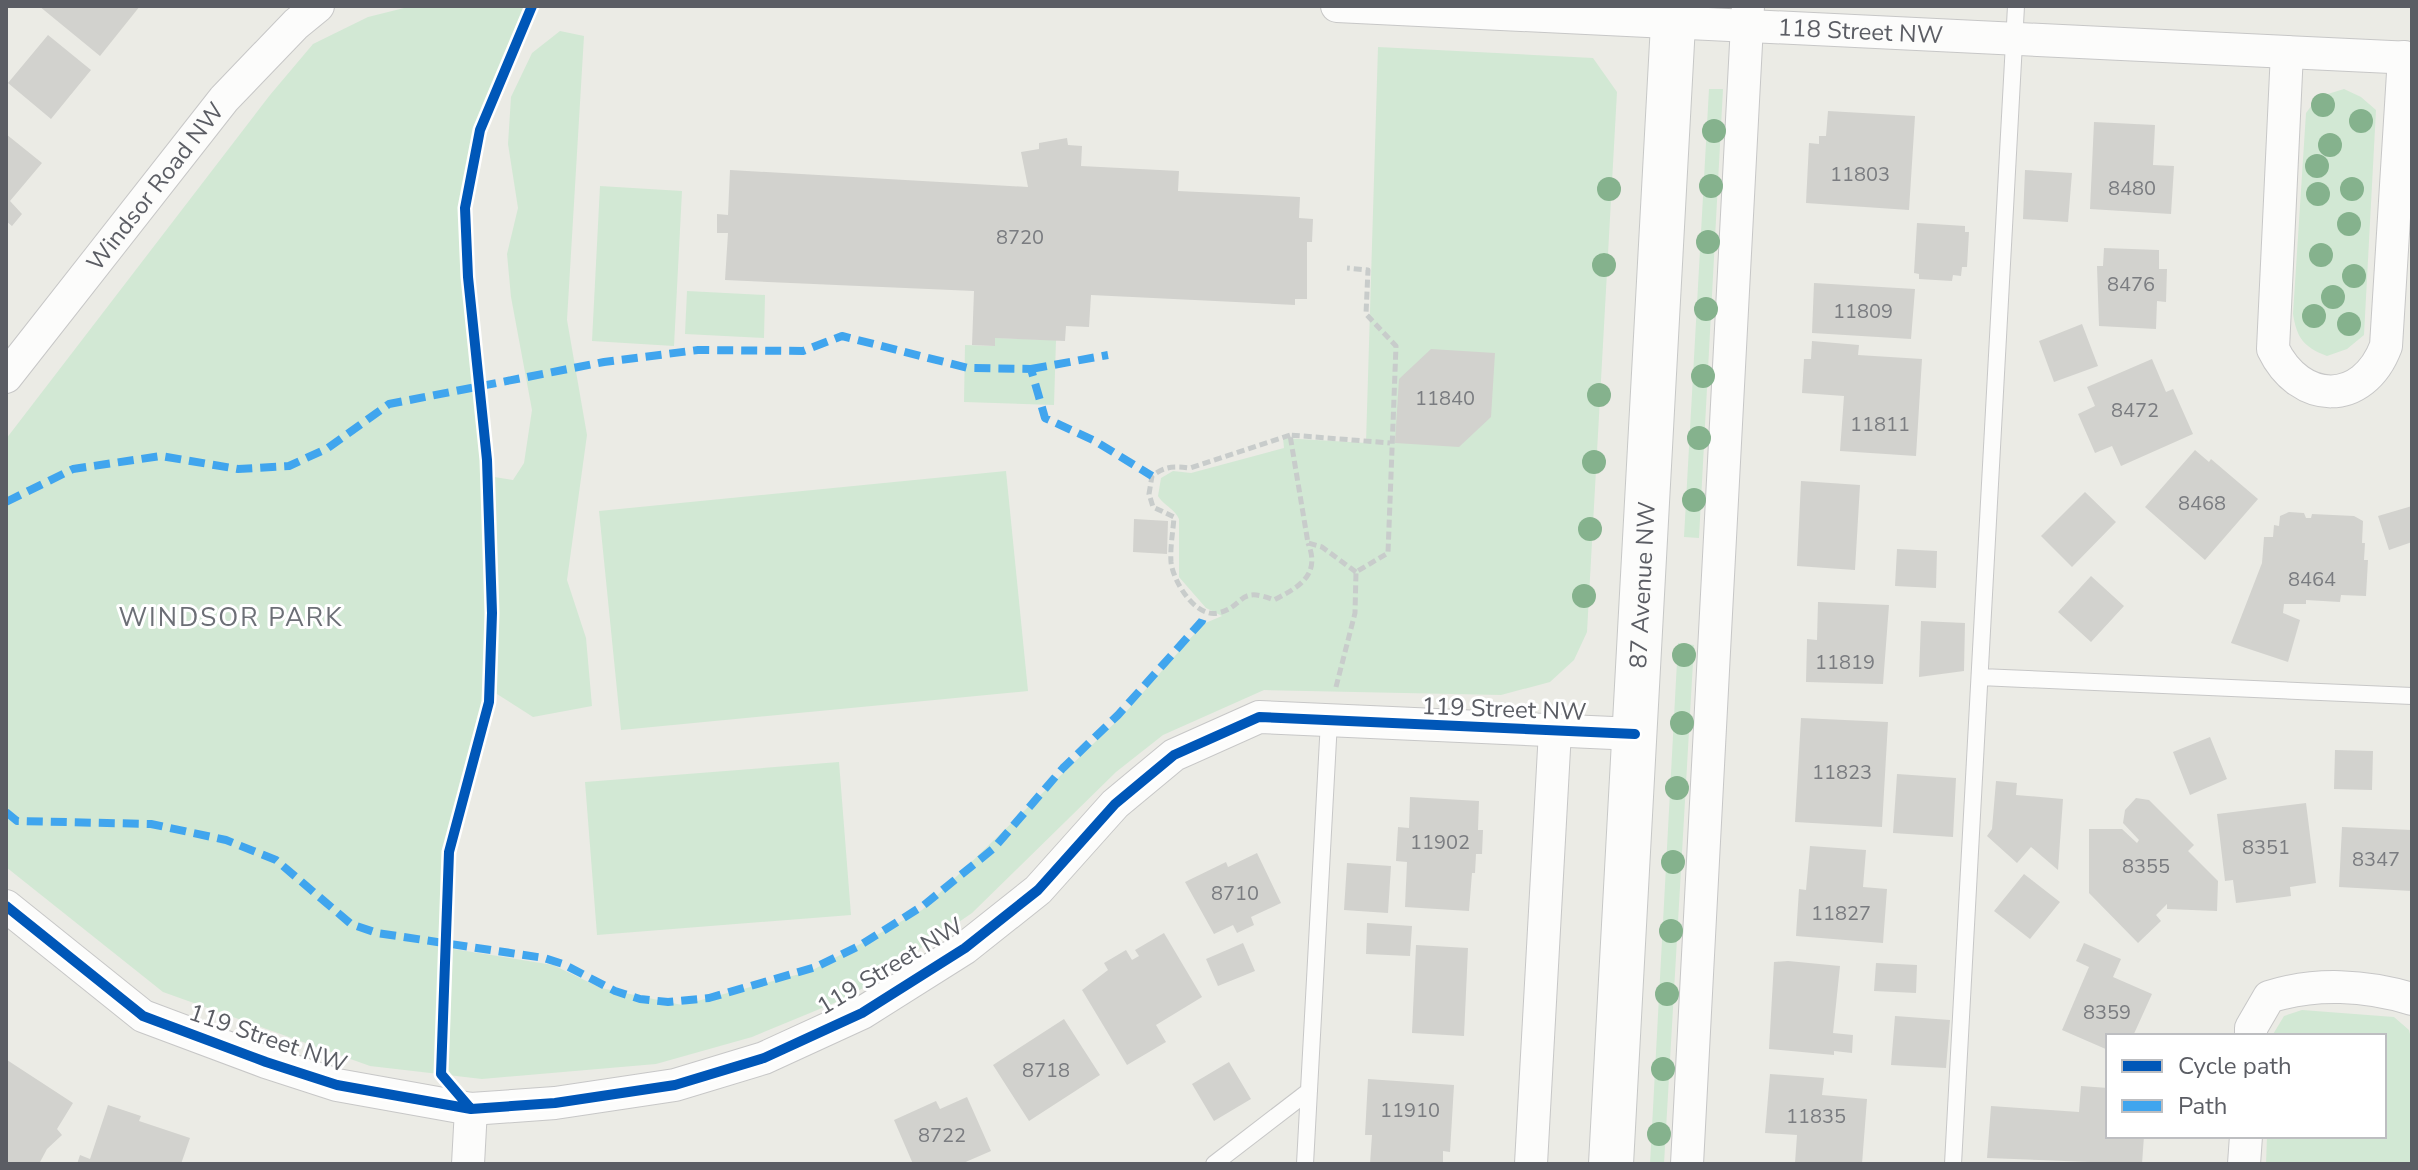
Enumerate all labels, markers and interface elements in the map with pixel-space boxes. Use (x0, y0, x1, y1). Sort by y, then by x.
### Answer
street label: 118 Street NW (1777, 11, 1944, 51)
street label: Windsor Road NW (79, 96, 231, 277)
house number: 11803 (1830, 161, 1890, 188)
house number: 8480 (2108, 175, 2156, 202)
house number: 8720 (996, 224, 1044, 251)
house number: 8476 (2107, 271, 2155, 298)
house number: 11809 (1833, 298, 1893, 325)
house number: 11840 (1415, 385, 1475, 412)
house number: 8472 (2111, 397, 2159, 424)
house number: 11811 (1850, 411, 1910, 438)
house number: 8468 (2178, 490, 2226, 517)
street label: 87 Avenue NW (1622, 501, 1663, 669)
house number: 8464 (2288, 566, 2336, 593)
district label: WINDSOR PARK (118, 600, 344, 635)
house number: 11819 (1815, 649, 1875, 676)
street label: 119 Street NW (1421, 690, 1587, 728)
house number: 11823 (1812, 759, 1872, 786)
house number: 11902 (1410, 829, 1470, 856)
house number: 8351 (2242, 834, 2290, 861)
house number: 8347 (2352, 846, 2400, 873)
house number: 8355 (2122, 853, 2170, 880)
house number: 8710 (1211, 880, 1259, 907)
house number: 11827 (1811, 900, 1871, 927)
street label: 119 Street NW (811, 910, 969, 1022)
street label: 119 Street NW (185, 996, 351, 1080)
house number: 8359 (2083, 999, 2131, 1026)
legend (2106, 1034, 2386, 1138)
text: Cycle path (2178, 1050, 2292, 1082)
house number: 8718 (1022, 1057, 1070, 1084)
text: Path (2178, 1090, 2227, 1122)
house number: 11910 (1380, 1097, 1440, 1124)
house number: 11835 (1786, 1103, 1846, 1130)
house number: 8722 (918, 1122, 966, 1149)

